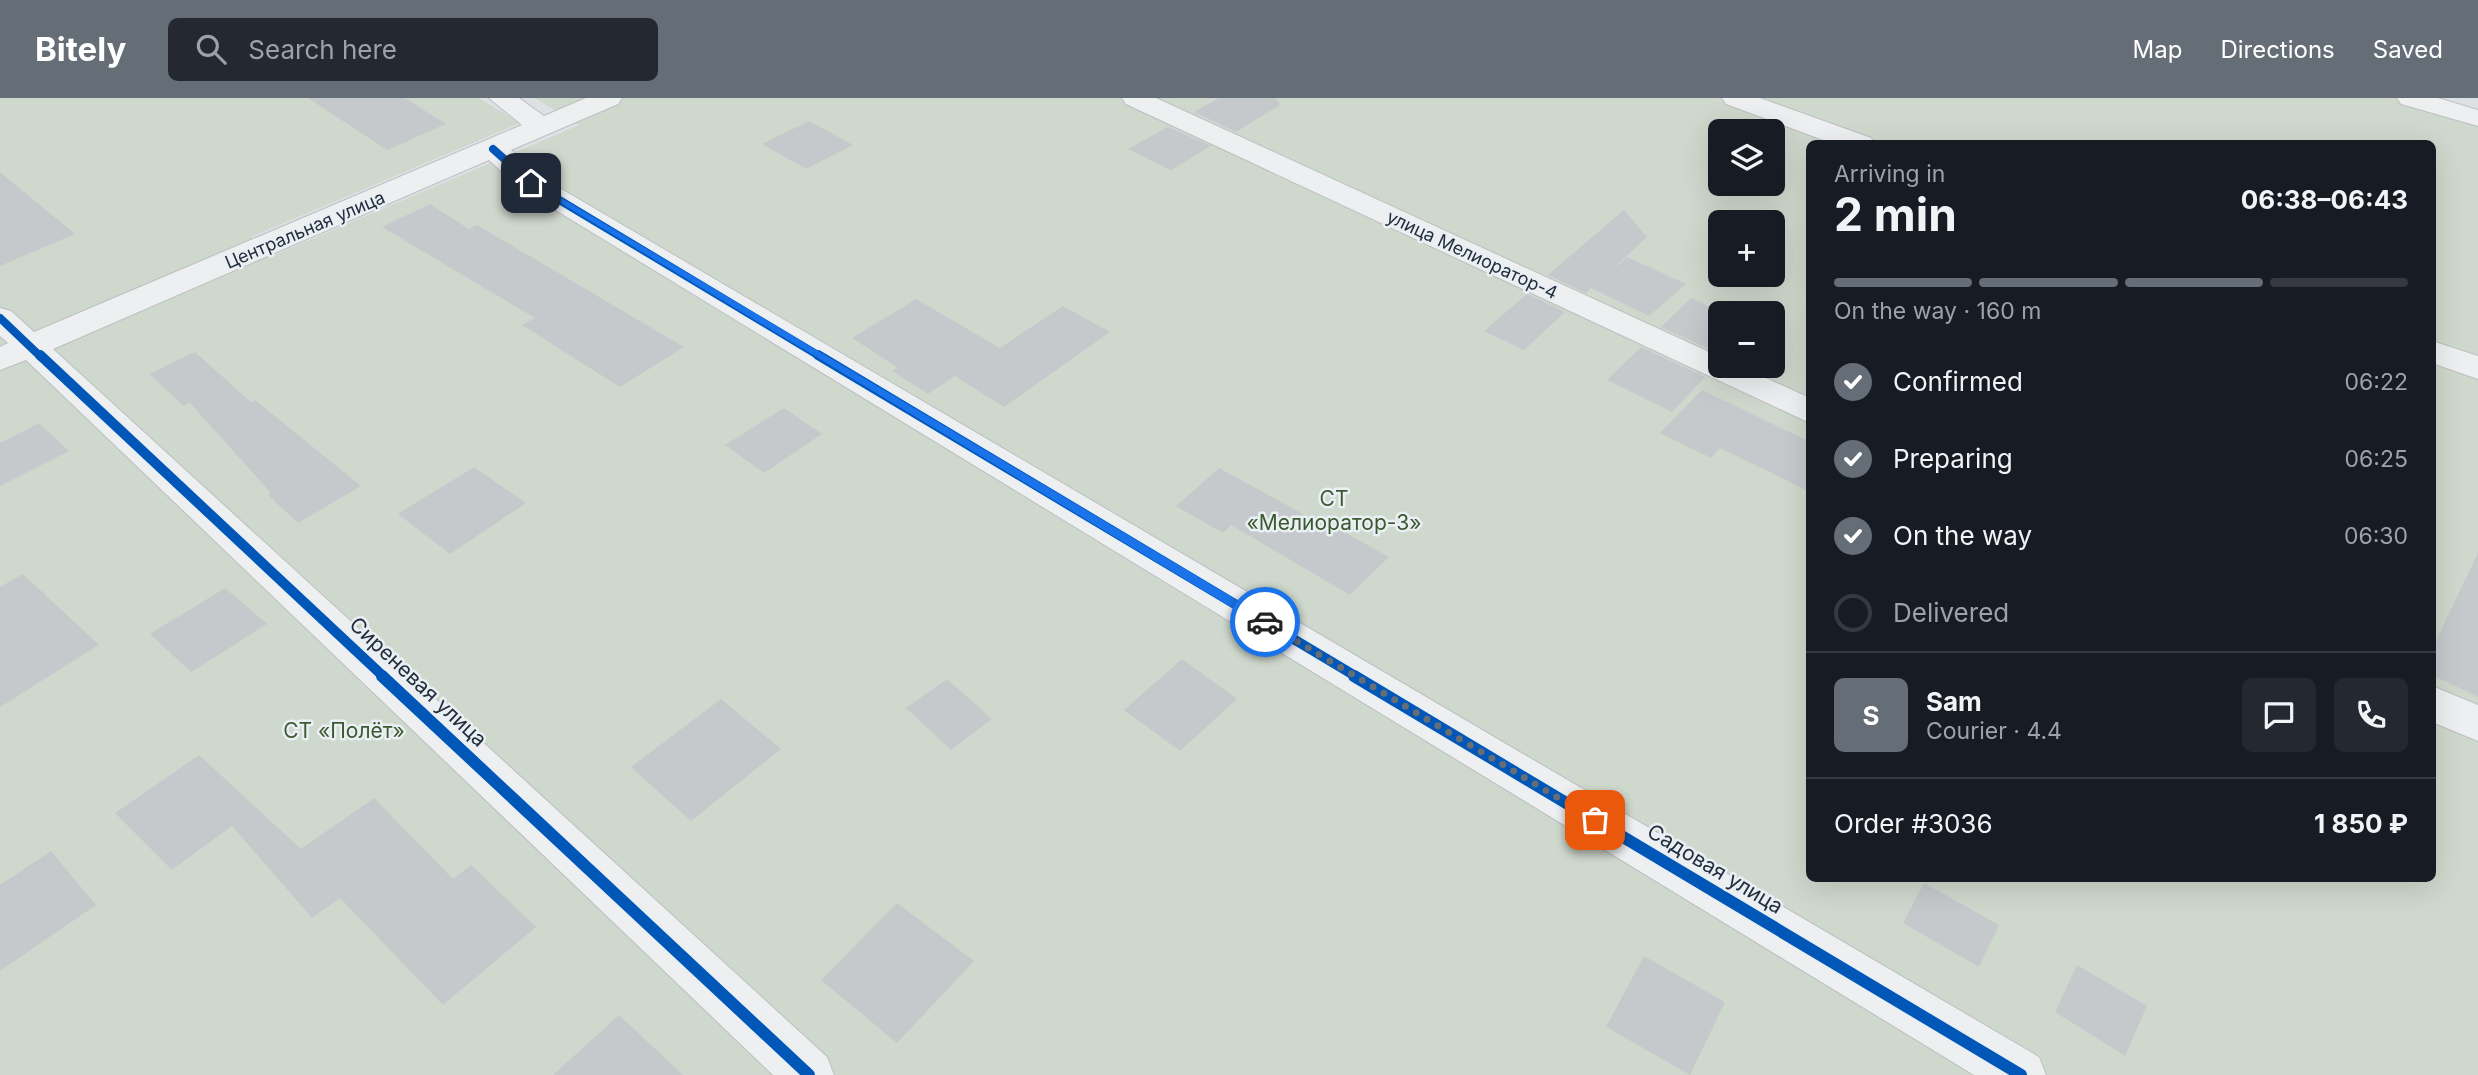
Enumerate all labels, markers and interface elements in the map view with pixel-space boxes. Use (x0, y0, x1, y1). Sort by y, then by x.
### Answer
search box (168, 18, 658, 81)
text: Bitely (35, 29, 126, 69)
icon: search (192, 30, 230, 68)
text: Search here (248, 34, 397, 65)
text: Map (2133, 35, 2182, 64)
text: Directions (2220, 35, 2335, 64)
text: Saved (2373, 35, 2443, 64)
map controls (1708, 119, 1785, 378)
button: layers (1708, 119, 1785, 196)
pin (501, 153, 561, 213)
text: Arriving in (1834, 160, 1945, 188)
icon: home (512, 164, 550, 202)
text: 06:38–06:43 (2241, 184, 2408, 215)
street label: Центральная улица (222, 186, 388, 273)
text: 2 min (1834, 186, 1957, 242)
street label: улица Мелиоратор-4 (1384, 206, 1561, 303)
button: + (1708, 210, 1785, 287)
text: On the way · 160 m (1834, 297, 2041, 325)
button: − (1708, 301, 1785, 378)
icon: check (1834, 363, 1872, 401)
text: Confirmed (1893, 366, 2023, 397)
text: 06:22 (2345, 368, 2408, 396)
icon: check (1834, 440, 1872, 478)
text: Preparing (1893, 443, 2013, 474)
text: 06:25 (2345, 445, 2408, 473)
park label: СТ «Мелиоратор-3» (1247, 486, 1421, 535)
icon: check (1834, 517, 1872, 555)
text: On the way (1893, 520, 2032, 551)
text: 06:30 (2344, 522, 2408, 550)
courier (1230, 587, 1300, 657)
text: Delivered (1893, 597, 2009, 628)
icon: car (1246, 603, 1284, 641)
street label: Сиреневая улица (345, 612, 492, 752)
button: chat (2242, 678, 2316, 752)
button: phone (2334, 678, 2408, 752)
text: Sam (1926, 686, 1982, 717)
text: S (1862, 700, 1880, 731)
text: Courier · 4.4 (1926, 717, 2062, 745)
park label: СТ «Полёт» (283, 718, 405, 743)
pin (1565, 790, 1625, 850)
icon: bag (1576, 801, 1614, 839)
text: Order #3036 (1834, 808, 1993, 839)
text: 1 850 ₽ (2314, 808, 2408, 839)
street label: Садовая улица (1643, 818, 1788, 919)

